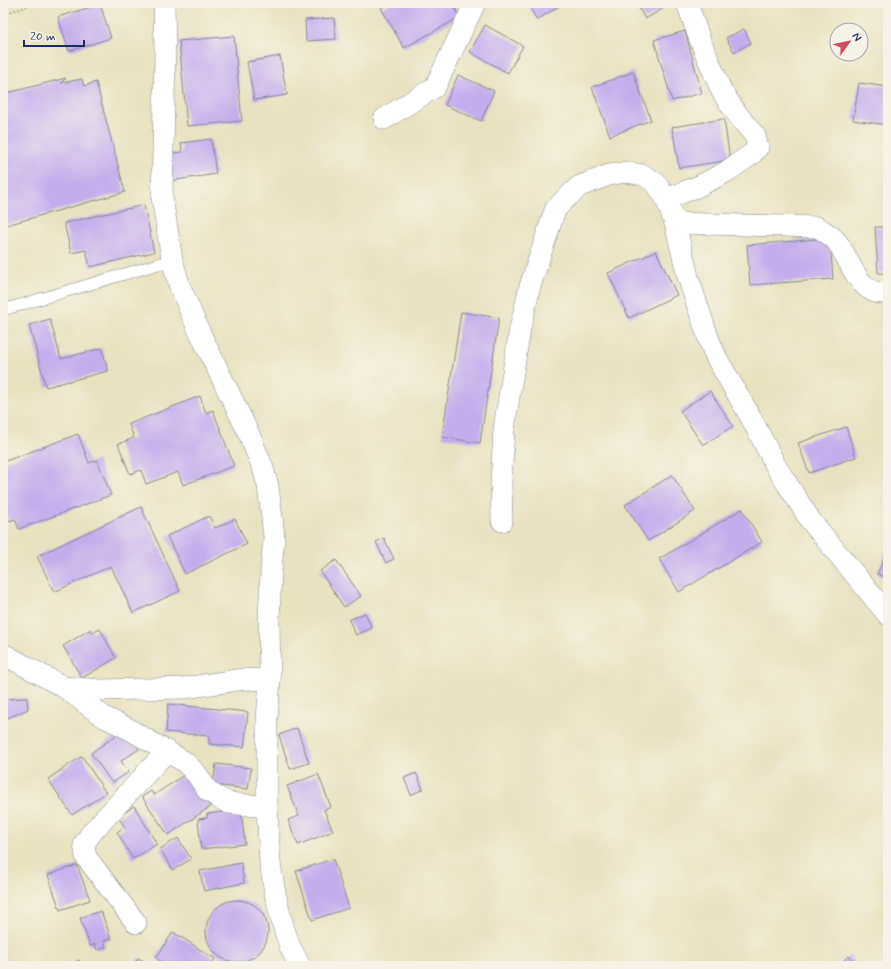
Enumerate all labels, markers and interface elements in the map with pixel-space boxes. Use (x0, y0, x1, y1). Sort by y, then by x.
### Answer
scale bar (24, 22, 84, 48)
north arrow (829, 22, 869, 62)
text: 20 m (30, 29, 56, 45)
text: N (849, 30, 864, 44)

